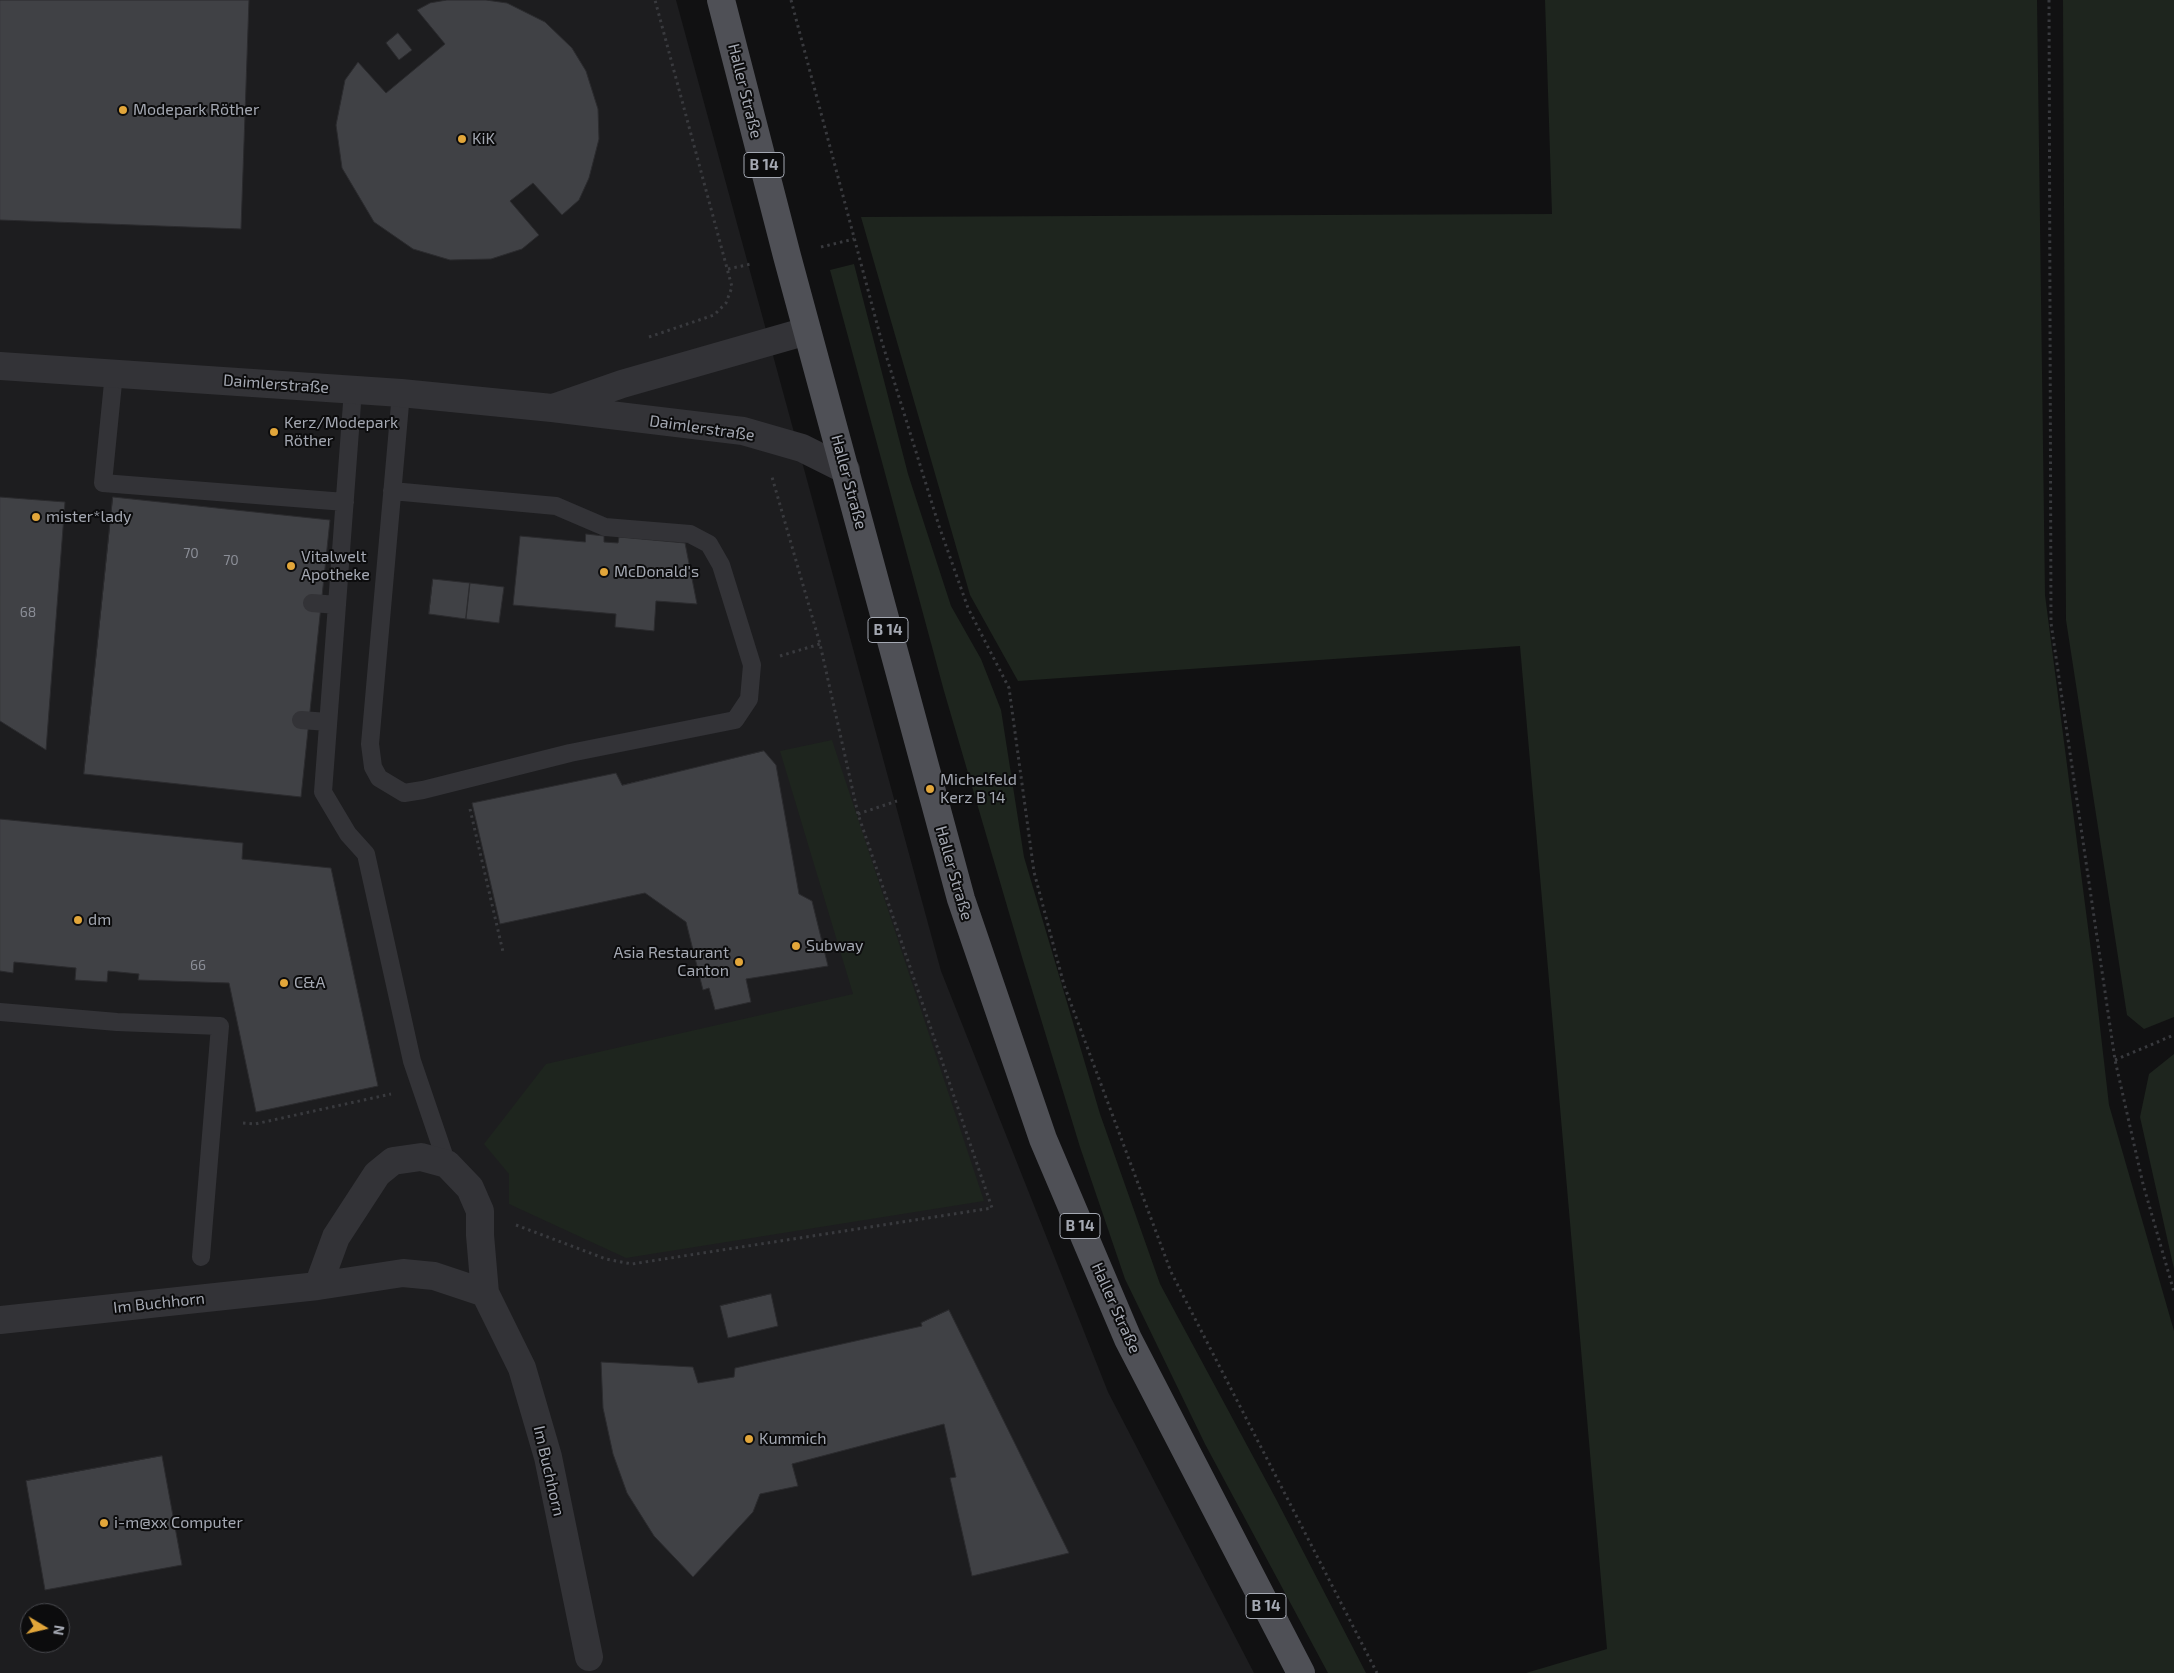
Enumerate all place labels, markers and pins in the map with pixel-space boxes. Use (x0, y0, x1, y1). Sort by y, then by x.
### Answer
place label: Modepark Röther (133, 100, 259, 120)
marker: Modepark Röther (117, 104, 129, 116)
place label: KiK (472, 129, 495, 149)
marker: KiK (456, 133, 468, 145)
place label: Kerz/Modepark Röther (284, 413, 398, 451)
marker: Kerz/Modepark Röther (268, 426, 280, 438)
place label: mister*lady (46, 507, 132, 527)
marker: mister*lady (30, 511, 42, 523)
place label: Vitalwelt Apotheke (301, 547, 370, 585)
marker: Vitalwelt Apotheke (285, 560, 297, 572)
place label: McDonald's (614, 562, 699, 582)
marker: McDonald's (598, 566, 610, 578)
place label: Michelfeld Kerz B 14 (940, 770, 1017, 808)
marker: Michelfeld Kerz B 14 (924, 783, 936, 795)
place label: dm (88, 910, 111, 930)
marker: dm (72, 914, 84, 926)
place label: Subway (806, 936, 864, 956)
marker: Subway (790, 940, 802, 952)
place label: Asia Restaurant Canton (613, 943, 729, 981)
marker: Asia Restaurant Canton (733, 956, 745, 968)
place label: C&A (294, 973, 325, 993)
marker: C&A (278, 977, 290, 989)
place label: Kummich (759, 1429, 827, 1449)
marker: Kummich (743, 1433, 755, 1445)
place label: i-m@xx Computer (114, 1513, 243, 1533)
marker: i-m@xx Computer (98, 1517, 110, 1529)

